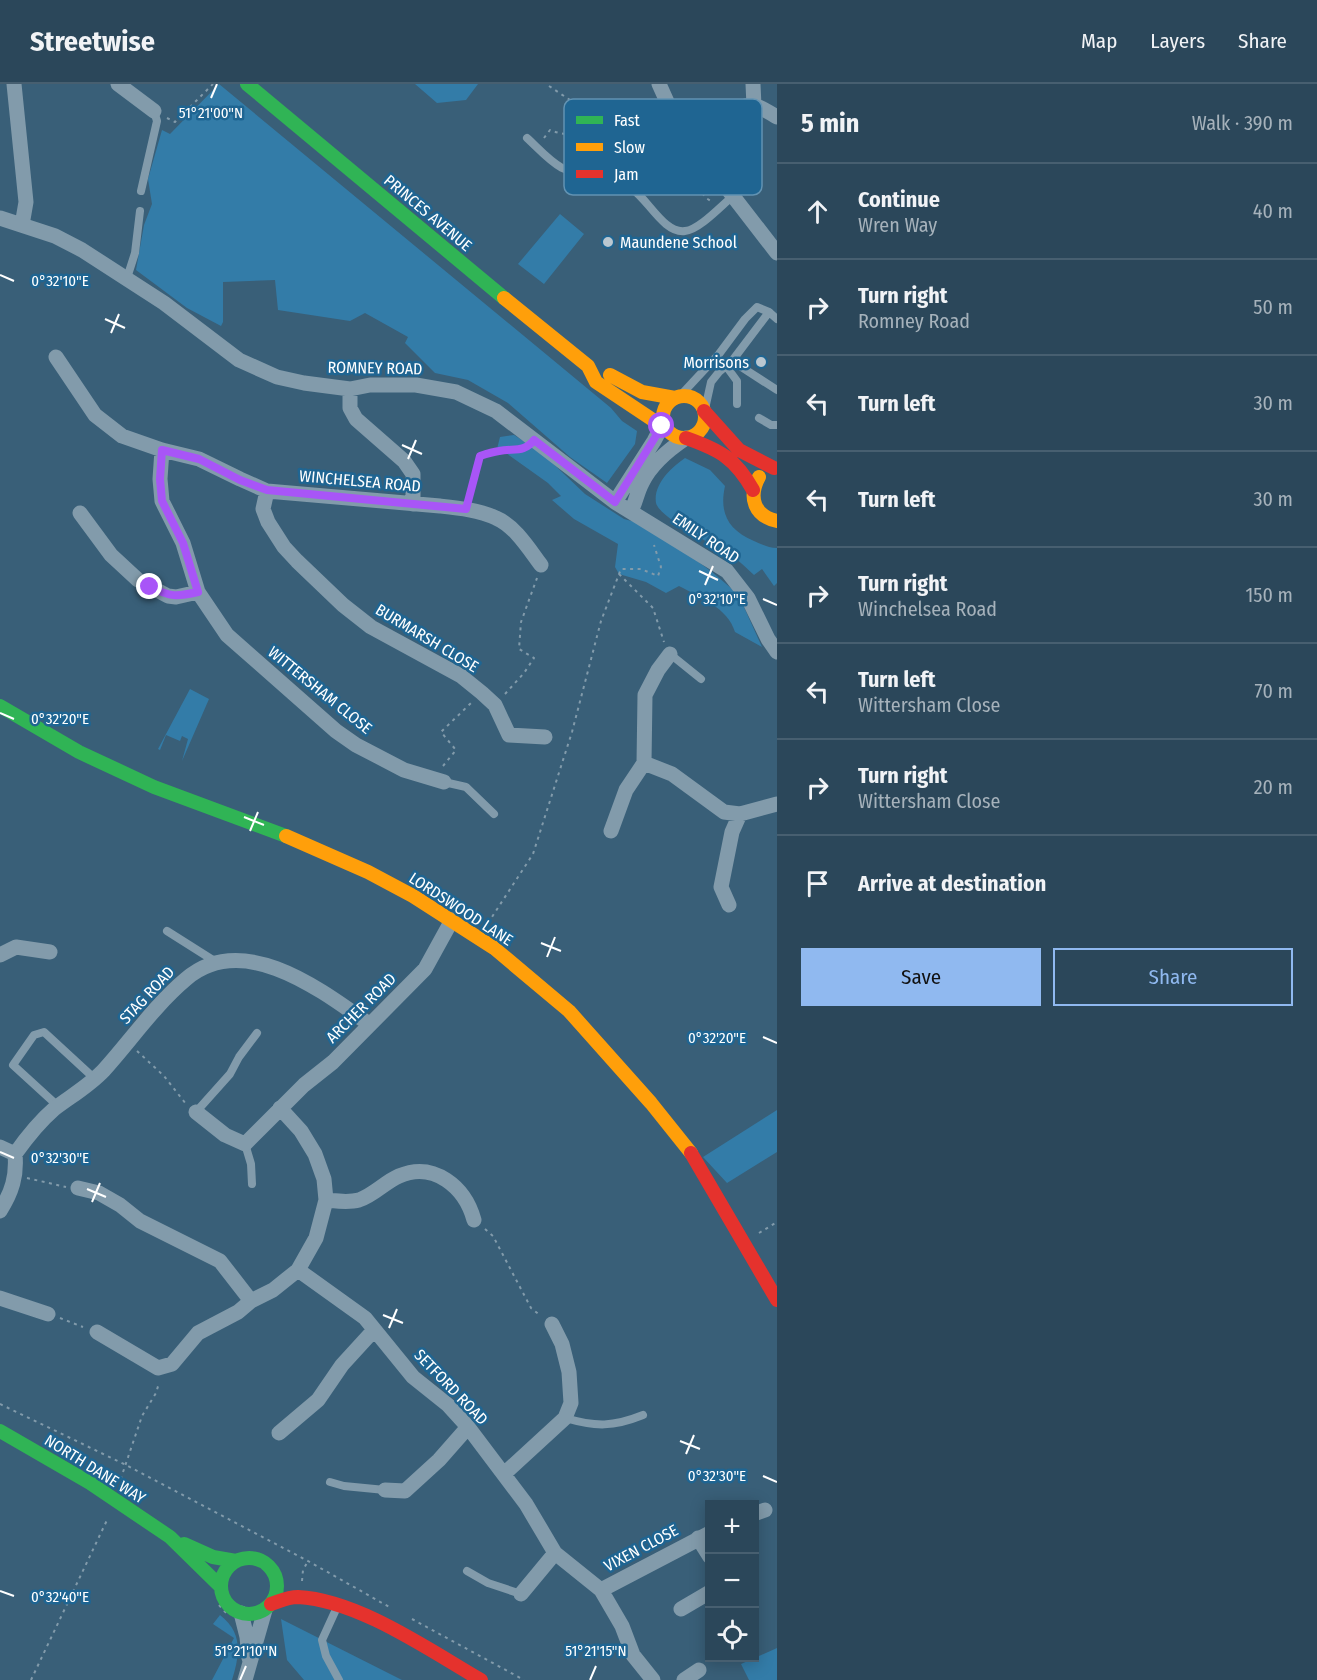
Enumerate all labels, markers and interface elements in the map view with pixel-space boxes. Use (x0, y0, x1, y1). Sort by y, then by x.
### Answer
text: Streetwise (30, 25, 155, 58)
text: Map (1081, 28, 1117, 54)
text: Layers (1150, 28, 1205, 54)
text: Share (1238, 28, 1287, 54)
legend (564, 99, 762, 195)
text: 51°21'00"N (179, 104, 243, 122)
text: 5 min (801, 108, 859, 139)
text: Fast (614, 111, 641, 130)
text: Walk · 390 m (1192, 111, 1293, 135)
text: Slow (614, 138, 645, 157)
text: Jam (614, 165, 639, 184)
street label: PRINCES AVENUE (380, 171, 476, 255)
text: Continue (858, 186, 940, 213)
icon: ahead (801, 195, 834, 228)
text: 40 m (1253, 199, 1293, 223)
text: Wren Way (858, 213, 937, 237)
place label: Maundene School (620, 233, 737, 252)
marker: Maundene School (601, 235, 615, 249)
text: 0°32'10"E (31, 272, 89, 290)
text: Turn right (858, 282, 947, 309)
icon: right (801, 291, 834, 324)
text: 50 m (1253, 295, 1293, 319)
text: Romney Road (858, 309, 970, 333)
place label: Morrisons (683, 353, 749, 372)
marker: Morrisons (754, 355, 768, 369)
street label: ROMNEY ROAD (327, 358, 423, 378)
icon: left (801, 387, 834, 420)
text: Turn left (858, 390, 936, 417)
text: 30 m (1253, 391, 1293, 415)
route start (648, 412, 674, 438)
street label: WINCHELSEA ROAD (298, 466, 422, 496)
icon: left (801, 483, 834, 516)
text: Turn left (858, 486, 936, 513)
text: 30 m (1253, 487, 1293, 511)
street label: EMILY ROAD (669, 509, 743, 567)
text: Turn right (858, 570, 947, 597)
route end (136, 573, 162, 599)
icon: right (801, 579, 834, 612)
text: 150 m (1246, 583, 1293, 607)
text: 0°32'10"E (688, 590, 746, 608)
text: Winchelsea Road (858, 597, 997, 621)
street label: BURMARSH CLOSE (372, 600, 482, 676)
street label: WITTERSHAM CLOSE (264, 642, 376, 738)
text: Turn left (858, 666, 936, 693)
icon: left (801, 675, 834, 708)
text: 70 m (1255, 679, 1293, 703)
text: Wittersham Close (858, 693, 1000, 717)
text: 0°32'20"E (31, 710, 89, 728)
text: Turn right (858, 762, 947, 789)
icon: right (801, 771, 834, 804)
text: 20 m (1254, 775, 1293, 799)
text: Wittersham Close (858, 789, 1000, 813)
icon: arrive (801, 867, 834, 900)
street label: LORDSWOOD LANE (405, 868, 517, 950)
text: Arrive at destination (858, 870, 1046, 897)
button: Save (801, 948, 1041, 1006)
button: Share (1053, 948, 1293, 1006)
street label: STAG ROAD (116, 962, 178, 1028)
street label: ARCHER ROAD (322, 969, 400, 1047)
text: 0°32'20"E (688, 1029, 746, 1047)
text: 0°32'30"E (31, 1149, 89, 1167)
street label: SETFORD ROAD (410, 1345, 492, 1429)
street label: NORTH DANE WAY (41, 1430, 149, 1508)
text: 0°32'30"E (688, 1467, 746, 1485)
map controls (705, 1500, 759, 1662)
button: + (705, 1500, 759, 1554)
street label: VIXEN CLOSE (601, 1521, 681, 1575)
button: − (705, 1554, 759, 1608)
text: 0°32'40"E (31, 1588, 89, 1606)
button: locate (705, 1608, 759, 1662)
text: 51°21'10"N (215, 1642, 277, 1660)
text: 51°21'15"N (565, 1642, 627, 1660)

